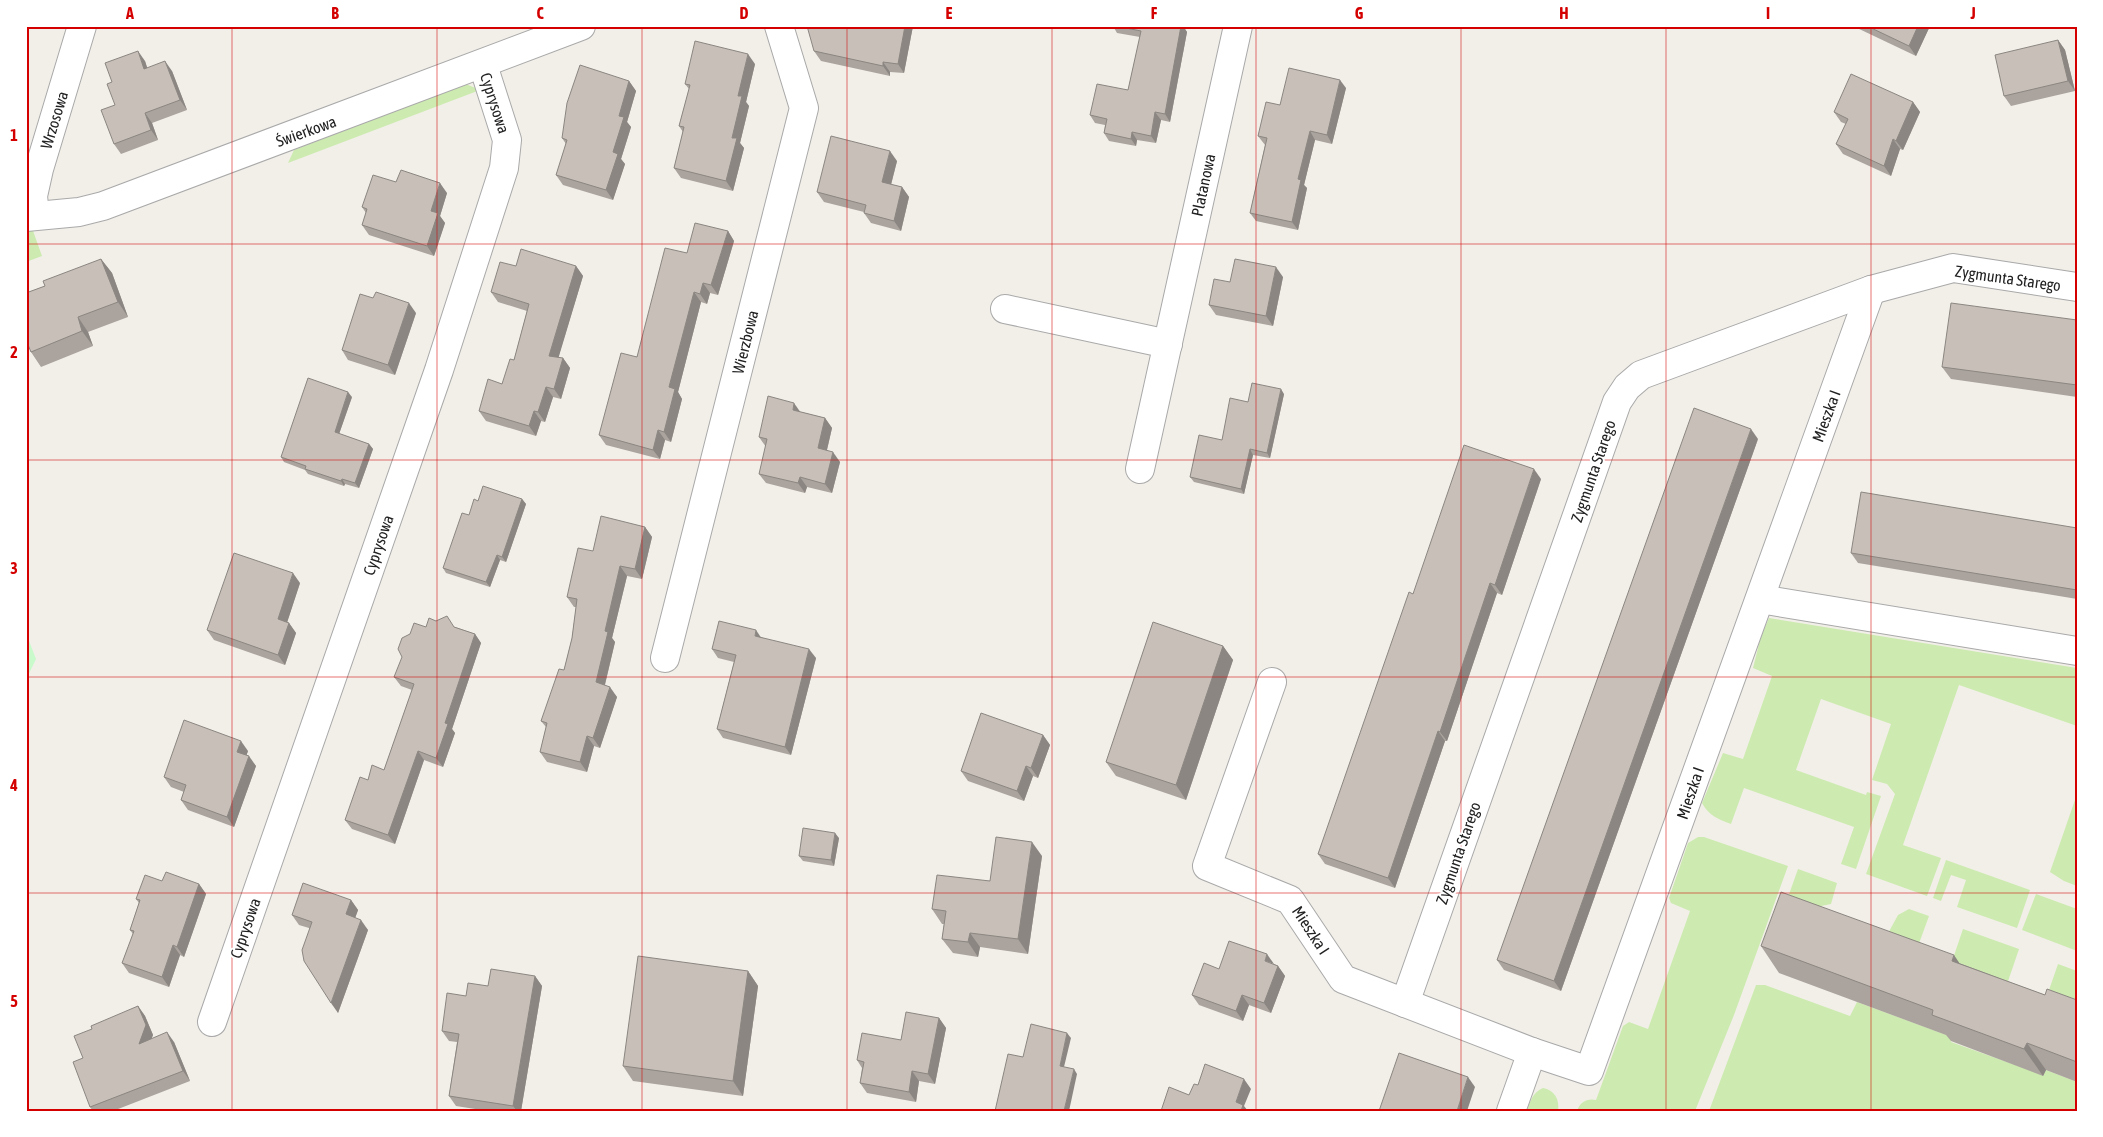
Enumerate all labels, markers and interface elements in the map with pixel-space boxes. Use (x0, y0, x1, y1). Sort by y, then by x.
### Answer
text: A (125, 4, 134, 22)
text: B (331, 4, 339, 22)
text: C (536, 4, 544, 22)
text: D (740, 4, 749, 22)
text: E (946, 4, 953, 22)
text: F (1151, 4, 1158, 22)
text: G (1355, 4, 1364, 22)
text: H (1559, 4, 1569, 22)
text: I (1766, 4, 1770, 22)
text: J (1969, 4, 1976, 22)
street label: Cyprysowa (476, 70, 513, 136)
street label: Wrzosowa (37, 89, 71, 151)
street label: Świerkowa (273, 112, 339, 150)
text: 1 (10, 126, 18, 144)
street label: Platanowa (1188, 152, 1218, 218)
street label: Zygmunta Starego (1954, 262, 2062, 295)
street label: Wierzbowa (728, 308, 762, 376)
text: 2 (10, 343, 18, 361)
street label: Mieszka I (1808, 388, 1844, 444)
street label: Zygmunta Starego (1567, 418, 1620, 525)
street label: Cyprysowa (359, 513, 398, 578)
text: 3 (10, 559, 18, 577)
street label: Mieszka I (1673, 765, 1707, 821)
text: 4 (9, 776, 18, 794)
street label: Zygmunta Starego (1432, 800, 1485, 907)
street label: Cyprysowa (226, 896, 265, 961)
street label: Mieszka I (1289, 903, 1333, 957)
text: 5 (10, 992, 18, 1010)

